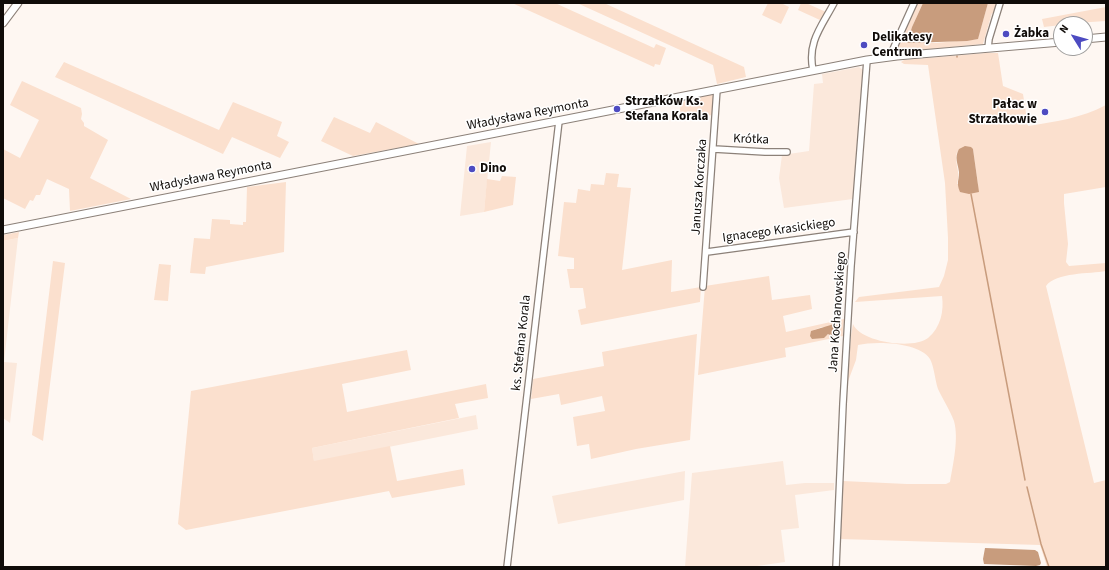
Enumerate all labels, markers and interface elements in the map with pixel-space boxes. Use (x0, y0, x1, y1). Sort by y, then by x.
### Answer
north arrow (1053, 16, 1093, 56)
text: N (1056, 22, 1072, 37)
place label: Żabka (1014, 26, 1049, 42)
marker: Żabka (1001, 29, 1011, 39)
place label: Delikatesy Centrum (872, 30, 932, 61)
marker: Delikatesy Centrum (859, 40, 869, 50)
place label: Strzałków Ks. Stefana Korala (625, 94, 708, 125)
street label: Władysława Reymonta (466, 96, 590, 134)
place label: Pałac w Strzałkowie (968, 97, 1037, 128)
marker: Strzałków Ks. Stefana Korala (612, 104, 622, 114)
marker: Pałac w Strzałkowie (1040, 107, 1050, 117)
street label: Krótka (733, 132, 769, 148)
street label: Janusza Korczaka (689, 138, 711, 236)
street label: Władysława Reymonta (149, 158, 273, 196)
place label: Dino (480, 161, 506, 177)
marker: Dino (467, 164, 477, 174)
street label: Ignacego Krasickiego (722, 215, 836, 247)
street label: Jana Kochanowskiego (826, 251, 850, 373)
street label: ks. Stefana Korala (509, 294, 535, 392)

